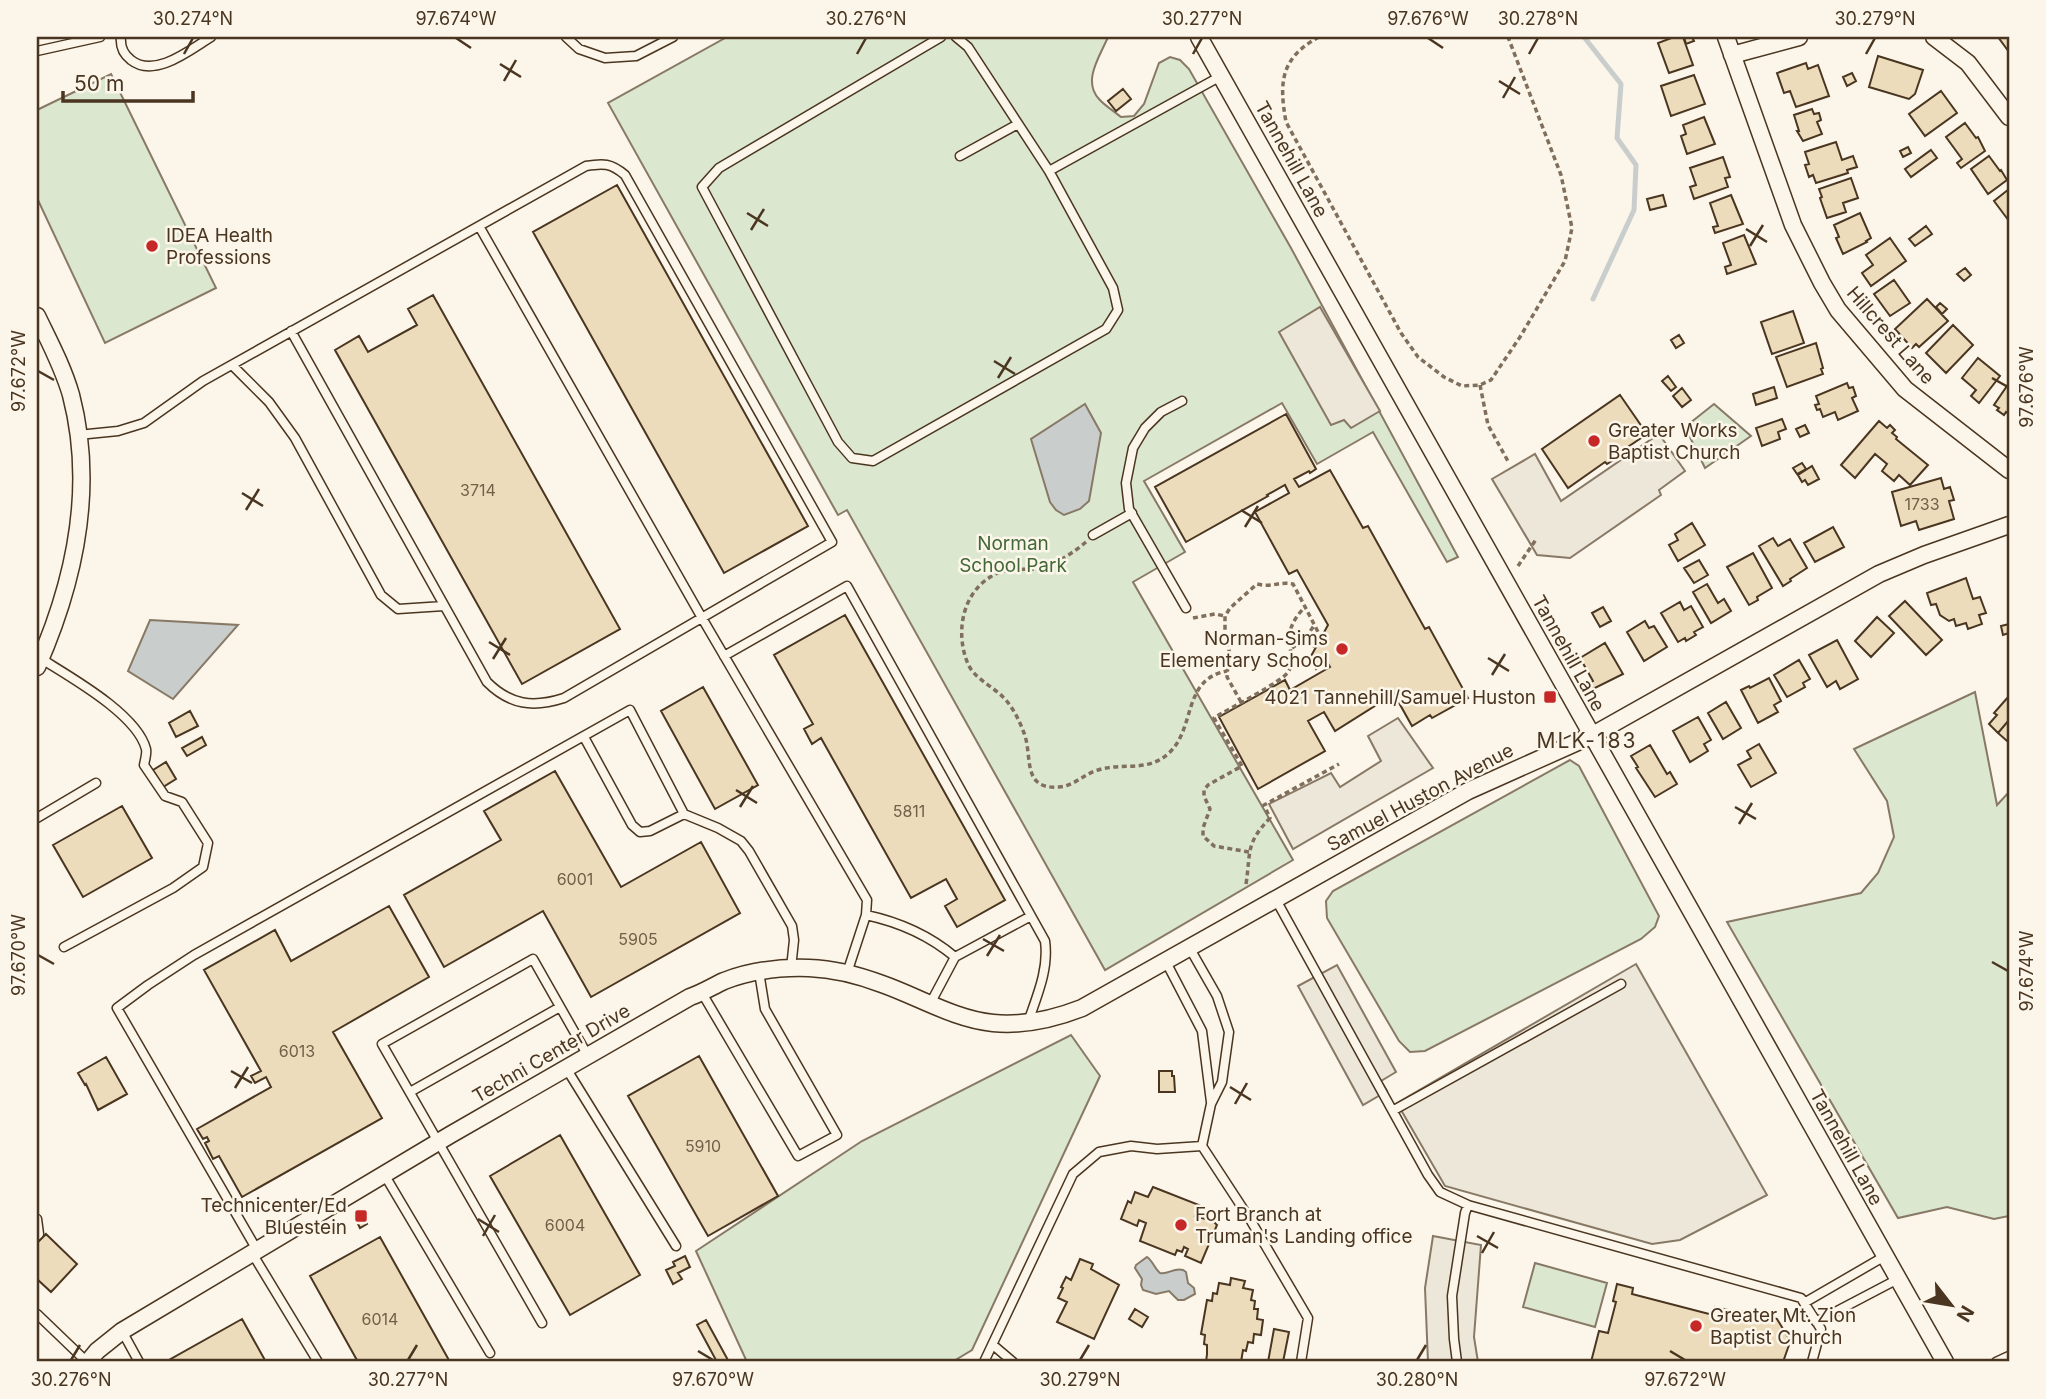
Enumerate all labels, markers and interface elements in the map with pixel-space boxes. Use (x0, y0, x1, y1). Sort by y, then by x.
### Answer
text: 30.274°N (153, 8, 233, 29)
text: 97.674°W (416, 8, 497, 29)
text: 30.276°N (825, 8, 907, 29)
text: 30.277°N (1162, 8, 1242, 29)
text: 97.676°W (1387, 8, 1469, 29)
text: 30.278°N (1498, 8, 1578, 29)
text: 30.279°N (1834, 8, 1916, 29)
scale bar (63, 60, 192, 104)
text: 50 m (74, 71, 124, 96)
street label: Tannehill Lane (1250, 97, 1333, 221)
place label: IDEA Health Professions (166, 224, 273, 269)
marker: IDEA Health Professions (144, 238, 160, 254)
street label: Hillcrest Lane (1842, 282, 1939, 389)
text: 97.672°W (8, 330, 29, 412)
text: 97.676°W (2016, 346, 2037, 428)
place label: Greater Works Baptist Church (1608, 419, 1740, 464)
marker: Greater Works Baptist Church (1586, 433, 1602, 449)
house number: 3714 (460, 480, 496, 500)
house number: 1733 (1904, 494, 1940, 514)
park label: Norman School Park (959, 532, 1067, 577)
street label: Tannehill Lane (1527, 591, 1610, 715)
place label: Norman-Sims Elementary School (1160, 627, 1328, 672)
marker: Norman-Sims Elementary School (1334, 641, 1350, 657)
place label: 4021 Tannehill/Samuel Huston (1264, 686, 1536, 709)
marker: 4021 Tannehill/Samuel Huston (1542, 689, 1558, 705)
district label: MLK-183 (1537, 728, 1637, 753)
street label: Samuel Huston Avenue (1323, 738, 1517, 856)
house number: 5811 (893, 801, 925, 821)
house number: 6001 (557, 869, 593, 889)
text: 97.670°W (8, 914, 29, 996)
house number: 5905 (618, 929, 658, 949)
text: 97.674°W (2016, 930, 2037, 1012)
street label: Techni Center Drive (468, 999, 634, 1108)
house number: 6013 (279, 1041, 315, 1061)
street label: Tannehill Lane (1805, 1085, 1888, 1209)
house number: 5910 (685, 1136, 721, 1156)
place label: Technicenter/Ed Bluestein (201, 1194, 347, 1239)
place label: Fort Branch at Truman's Landing office (1195, 1203, 1413, 1248)
marker: Technicenter/Ed Bluestein (353, 1208, 369, 1224)
house number: 6004 (545, 1215, 585, 1235)
marker: Fort Branch at Truman's Landing office (1173, 1217, 1189, 1233)
north arrow (1916, 1270, 1986, 1340)
text: N (1952, 1301, 1979, 1326)
place label: Greater Mt. Zion Baptist Church (1710, 1304, 1856, 1349)
house number: 6014 (362, 1309, 398, 1329)
marker: Greater Mt. Zion Baptist Church (1688, 1318, 1704, 1334)
text: 30.276°N (30, 1369, 112, 1390)
text: 30.277°N (368, 1369, 448, 1390)
text: 97.670°W (672, 1369, 754, 1390)
text: 30.279°N (1039, 1369, 1121, 1390)
text: 30.280°N (1376, 1369, 1458, 1390)
text: 97.672°W (1644, 1369, 1726, 1390)

